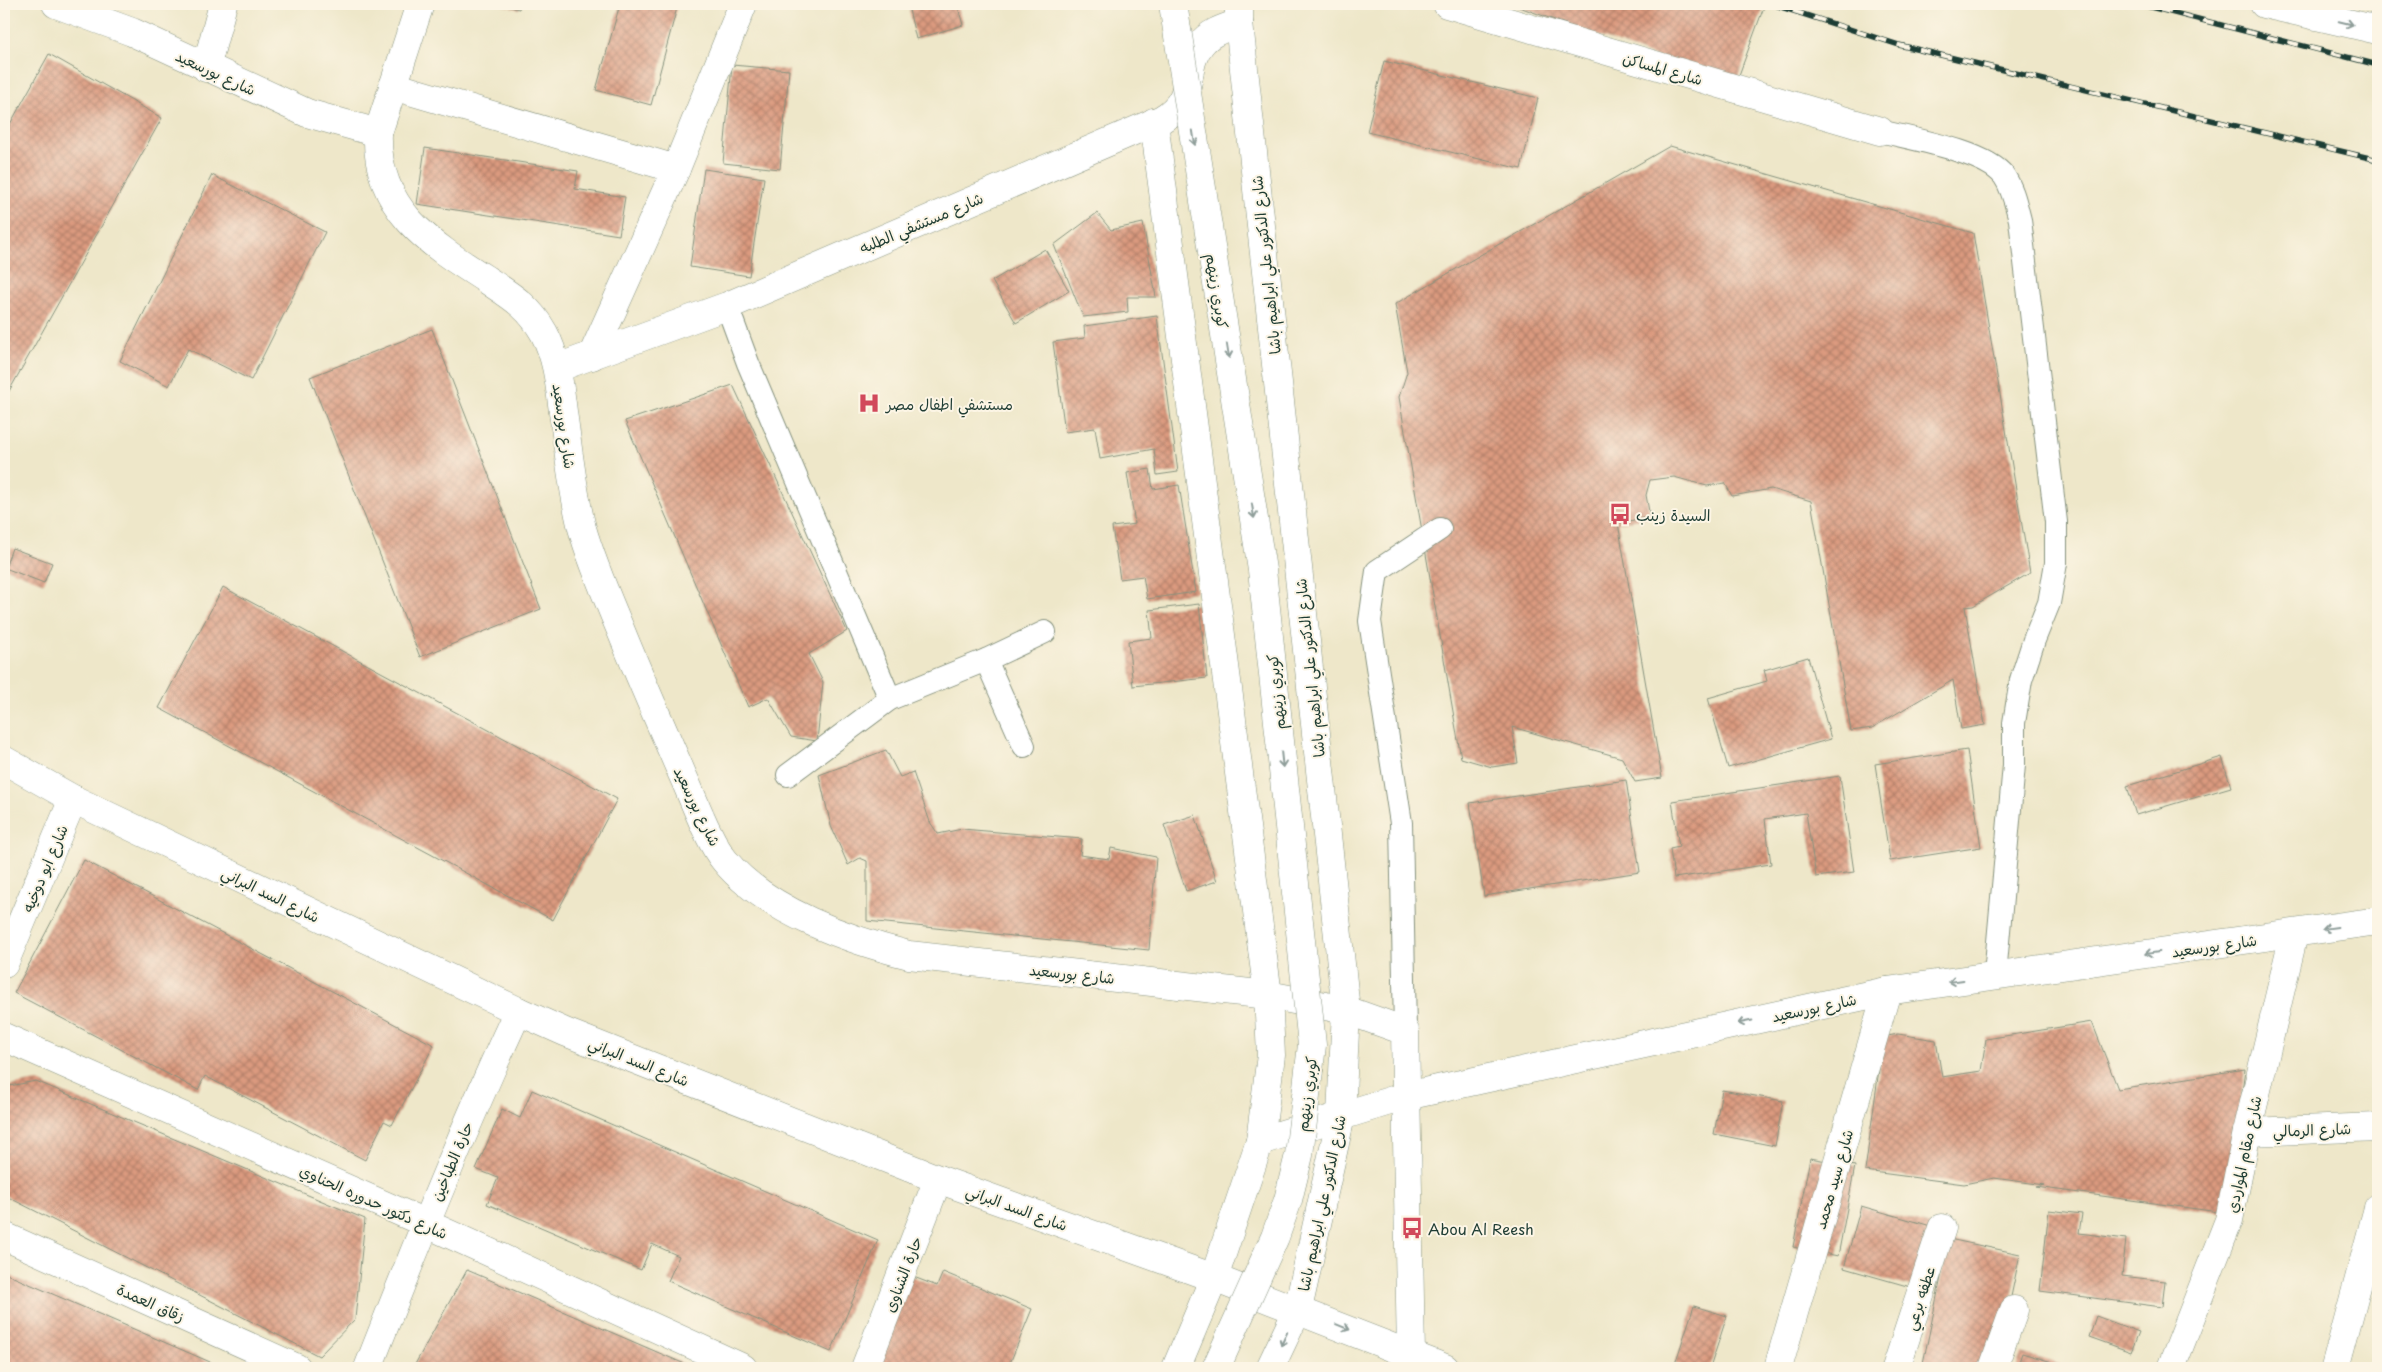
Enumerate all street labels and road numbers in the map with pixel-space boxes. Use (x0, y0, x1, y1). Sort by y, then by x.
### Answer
street label: شارع بورسعيد (172, 43, 260, 101)
street label: شارع المساكن (1620, 46, 1706, 90)
street label: شارع الدكتور علي ابراهيم باشا (1244, 174, 1289, 356)
street label: شارع مستشفي الطلبه (856, 186, 988, 261)
street label: كوبري زينهم (1199, 252, 1235, 331)
street label: شارع بورسعيد (548, 382, 582, 470)
street label: شارع الدكتور علي ابراهيم باشا (1288, 577, 1333, 759)
street label: كوبري زينهم (1260, 653, 1292, 731)
street label: شارع بورسعيد (669, 762, 727, 850)
street label: شارع ابو دوخيه (15, 821, 73, 915)
street label: شارع السد البراني (217, 860, 324, 930)
street label: شارع بورسعيد (2170, 928, 2258, 962)
street label: شارع بورسعيد (1028, 957, 1116, 989)
street label: شارع بورسعيد (1770, 987, 1858, 1027)
street label: شارع السد البراني (584, 1030, 693, 1094)
street label: كوبري زينهم (1290, 1055, 1324, 1133)
street label: شارع مقام المواردي (2219, 1093, 2268, 1215)
street label: شارع الدكتور علي ابراهيم باشا (1291, 1113, 1354, 1294)
street label: شارع الرمالي (2272, 1116, 2352, 1145)
street label: حارة الطباخين (424, 1118, 478, 1204)
street label: شارع سيد محمد (1808, 1126, 1858, 1232)
street label: شارع دكتور حدوره الحناوي (296, 1158, 452, 1245)
street label: شارع السد البراني (962, 1178, 1071, 1239)
street label: حارة الشناوى (877, 1233, 927, 1315)
street label: عطفه برعي (1898, 1263, 1943, 1334)
street label: زقاق العمدة (113, 1277, 189, 1327)

